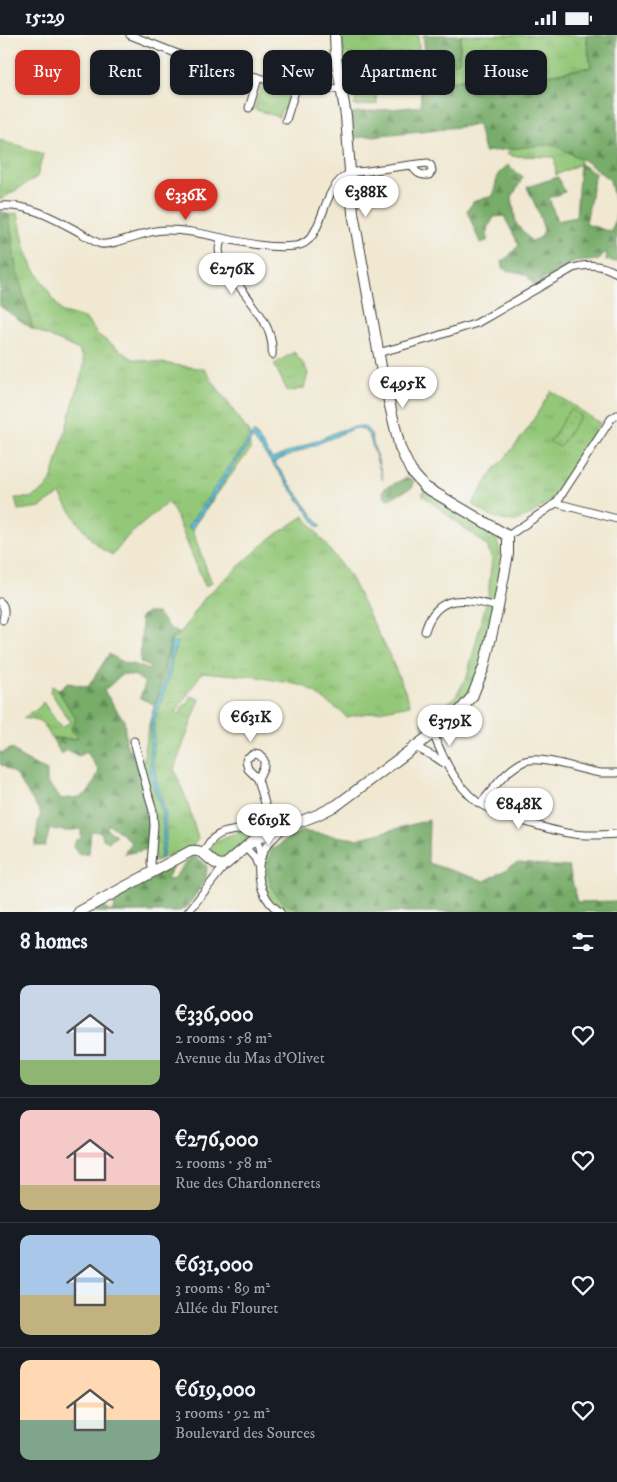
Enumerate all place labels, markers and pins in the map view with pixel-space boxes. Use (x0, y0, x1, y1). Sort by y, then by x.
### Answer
pin: €388K (331, 175, 401, 218)
pin: €336K (151, 179, 221, 221)
pin: €276K (197, 253, 267, 295)
pin: €495K (368, 367, 438, 409)
pin: €631K (216, 701, 286, 743)
pin: €379K (415, 705, 485, 747)
pin: €848K (484, 787, 554, 830)
pin: €619K (234, 803, 304, 846)

